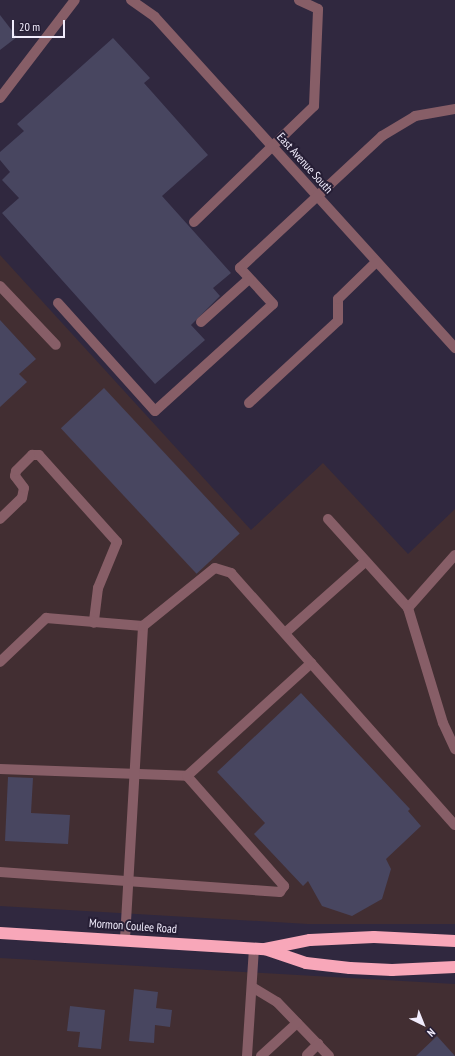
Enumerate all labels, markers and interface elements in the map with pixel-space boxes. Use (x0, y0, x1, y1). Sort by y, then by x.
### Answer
scale bar (14, 12, 67, 38)
text: 20 m (19, 19, 40, 34)
street label: East Avenue South (274, 130, 336, 196)
street label: Mormon Coulee Road (89, 916, 177, 936)
north arrow (403, 1004, 443, 1044)
text: N (424, 1026, 438, 1040)

